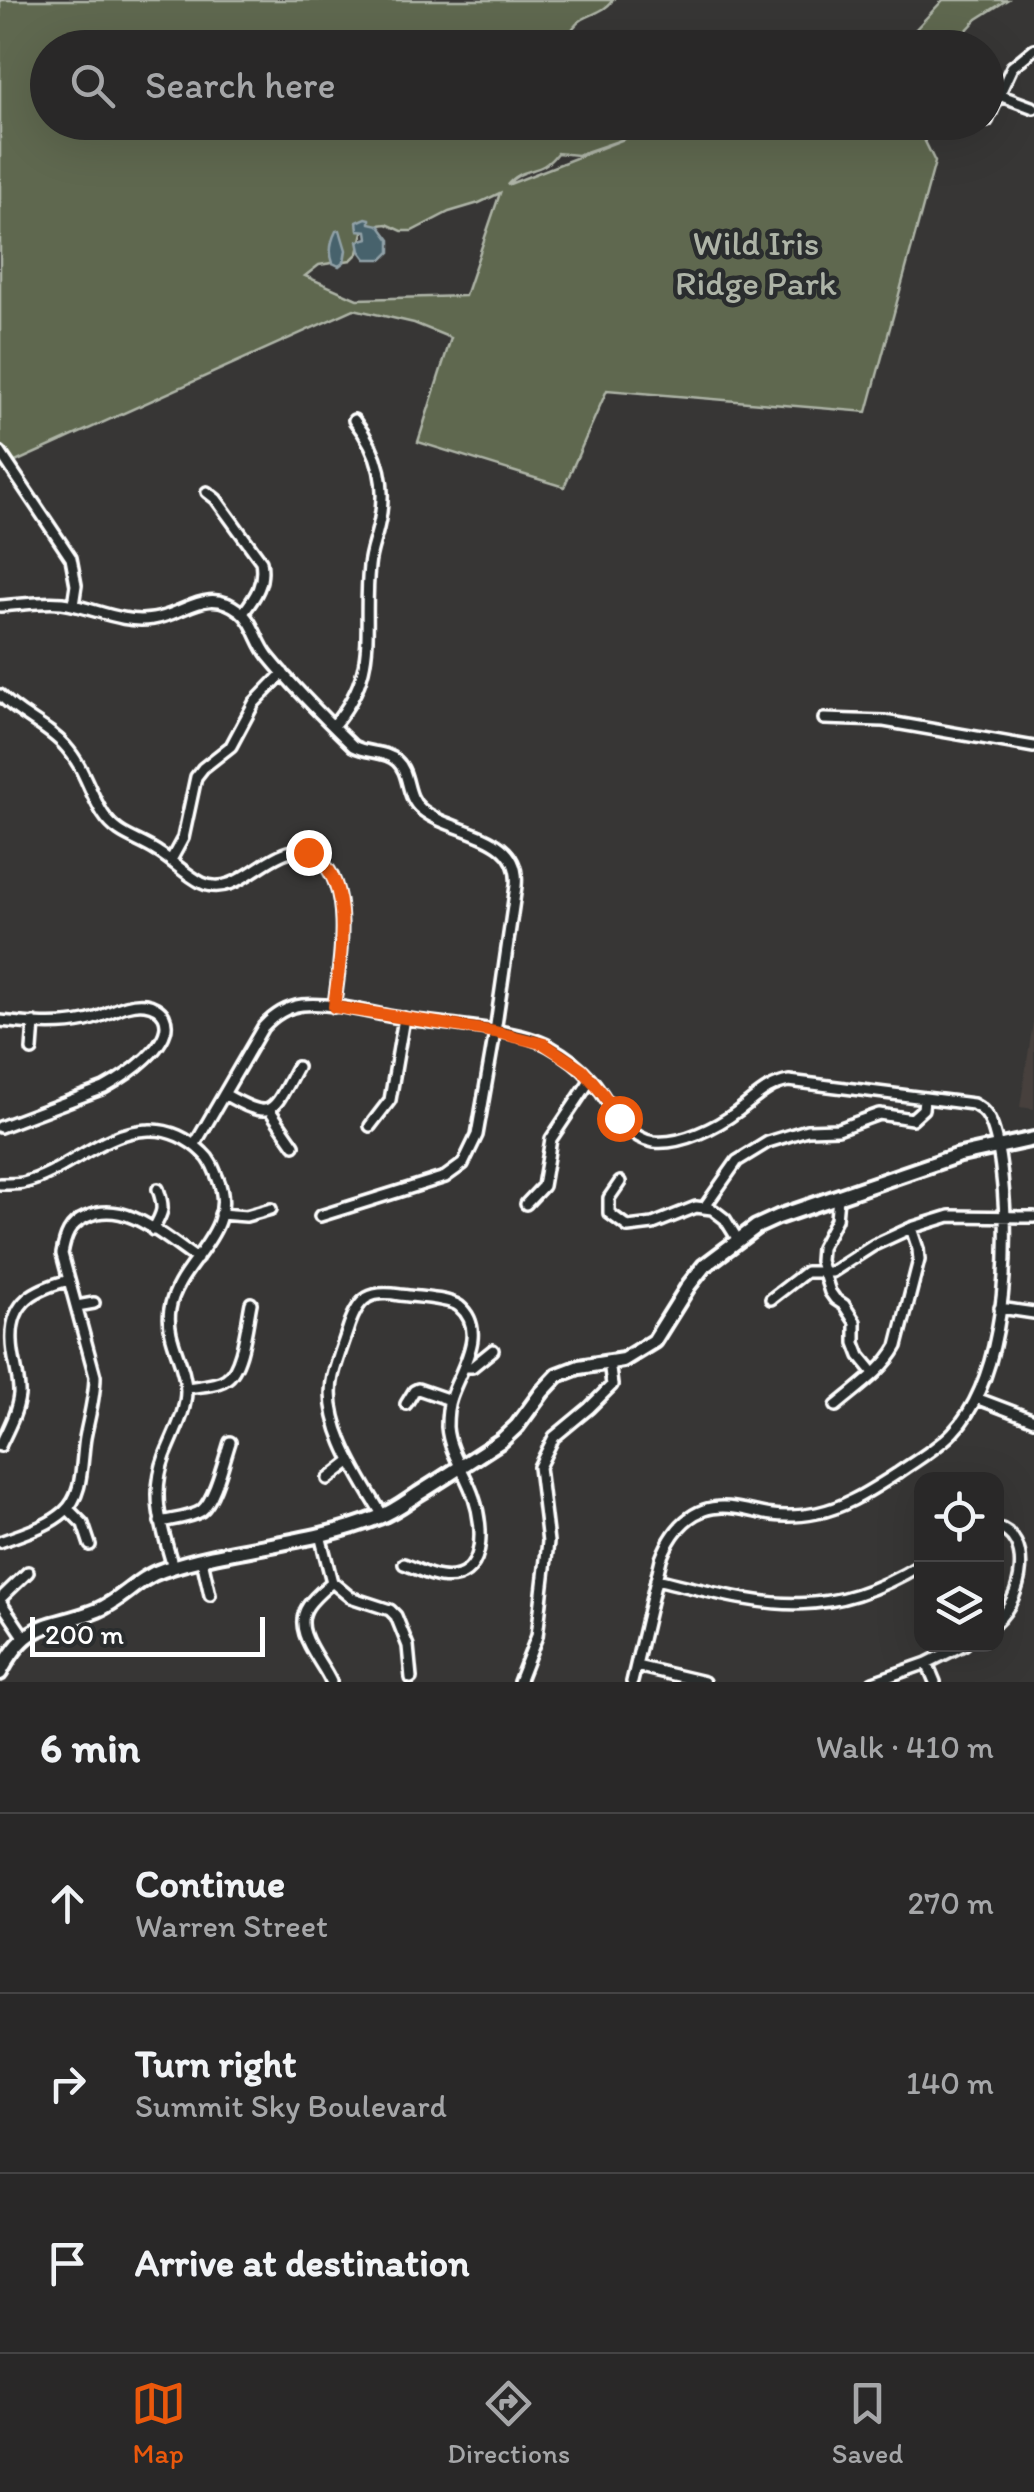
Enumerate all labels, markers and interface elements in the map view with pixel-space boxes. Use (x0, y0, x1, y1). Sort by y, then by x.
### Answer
search box (30, 30, 1004, 140)
icon: search (65, 58, 120, 113)
text: Search here (145, 62, 336, 108)
park label: Wild Iris Ridge Park (675, 222, 837, 304)
route end (286, 830, 332, 876)
route start (597, 1096, 643, 1142)
map controls (914, 1472, 1004, 1652)
button: locate (914, 1472, 1004, 1562)
button: layers (914, 1562, 1004, 1652)
scale bar (30, 1612, 265, 1656)
text: 200 m (45, 1617, 124, 1651)
text: 6 min (40, 1722, 140, 1773)
text: Walk · 410 m (816, 1728, 994, 1766)
text: Continue (135, 1861, 285, 1907)
icon: ahead (40, 1876, 95, 1931)
text: 270 m (907, 1884, 994, 1922)
text: Warren Street (135, 1907, 328, 1945)
text: Turn right (135, 2041, 297, 2087)
icon: right (40, 2056, 95, 2111)
text: 140 m (906, 2064, 994, 2102)
text: Summit Sky Boulevard (135, 2087, 447, 2125)
icon: arrive (40, 2236, 95, 2291)
text: Arrive at destination (135, 2240, 470, 2286)
tab: Map (131, 2376, 186, 2470)
tab: Directions (447, 2376, 570, 2470)
tab: Saved (832, 2376, 903, 2470)

